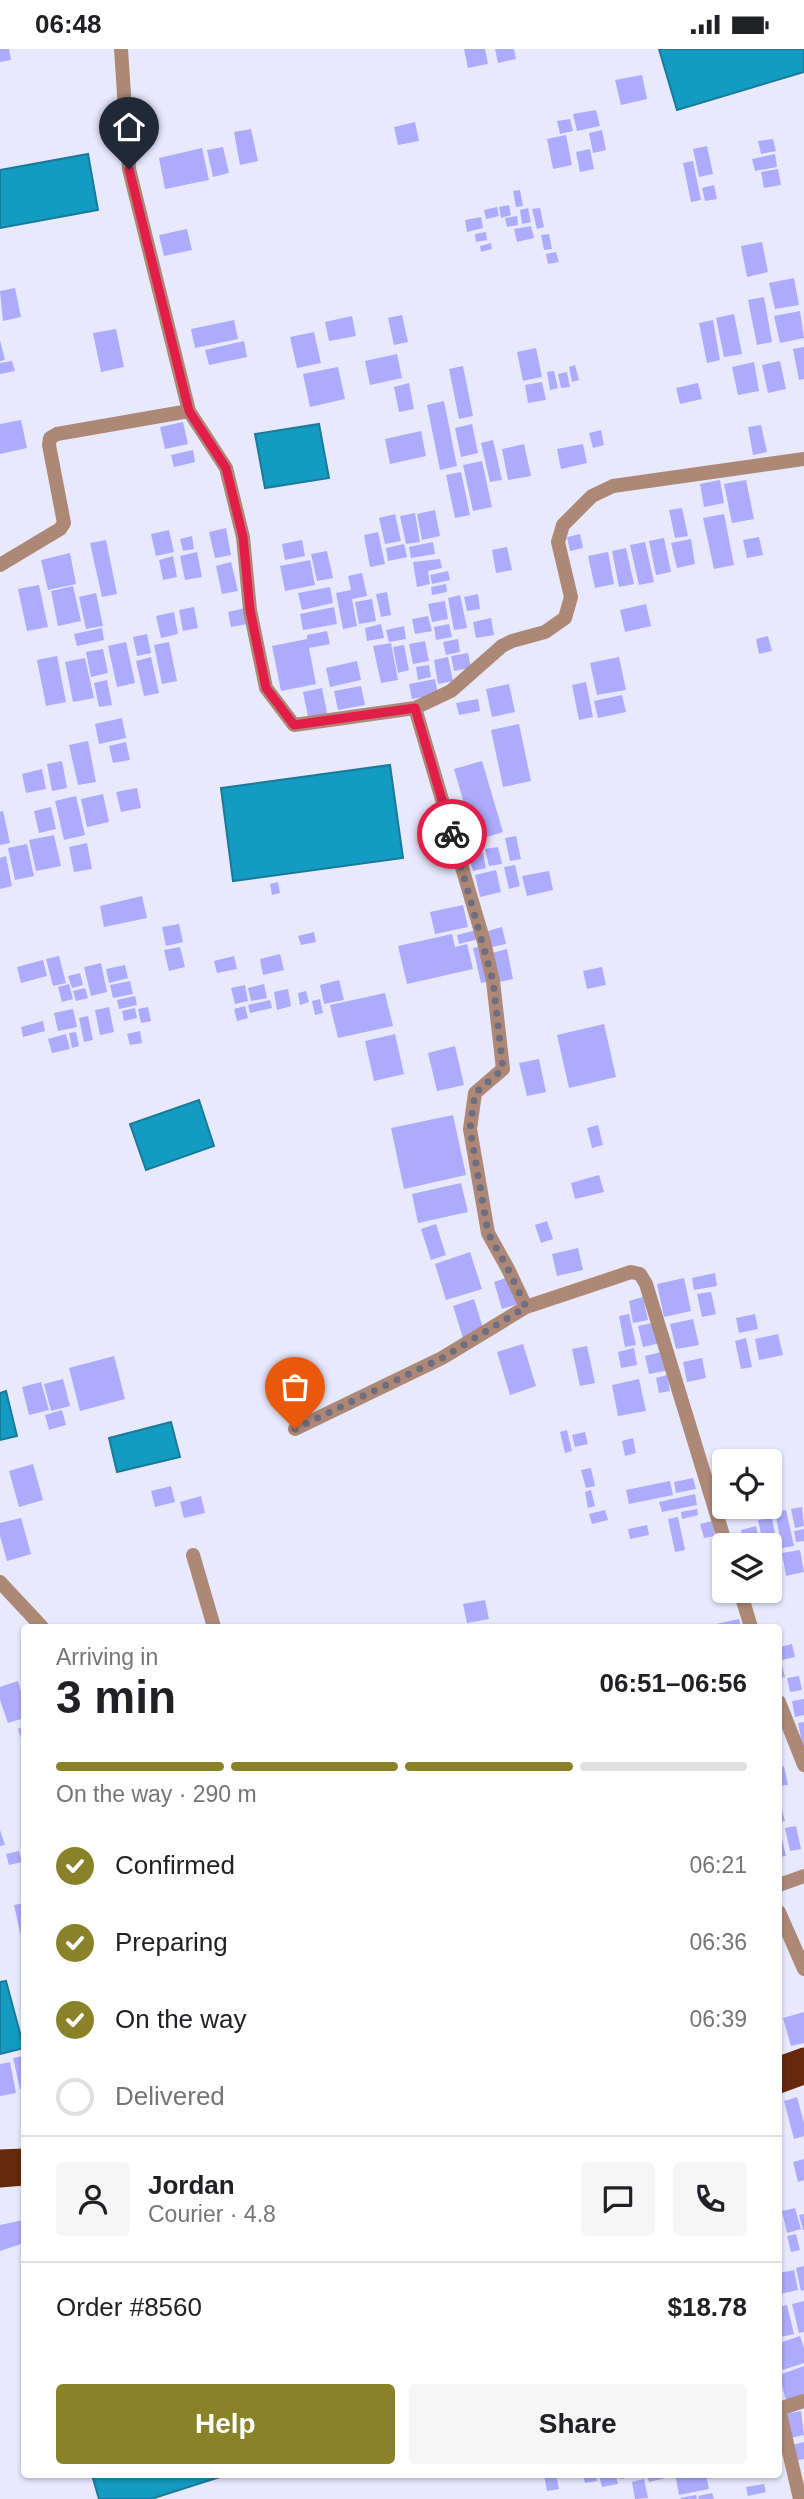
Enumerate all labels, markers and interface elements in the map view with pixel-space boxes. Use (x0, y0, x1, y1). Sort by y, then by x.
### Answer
text: 06:48 (35, 9, 102, 39)
pin (99, 97, 159, 169)
icon: home (110, 108, 148, 146)
courier (417, 799, 487, 869)
icon: bike (433, 815, 471, 853)
pin (265, 1357, 325, 1429)
icon: bag (276, 1368, 314, 1406)
map controls (712, 1449, 782, 1603)
button: locate (712, 1449, 782, 1519)
button: layers (712, 1533, 782, 1603)
text: Arriving in (56, 1644, 158, 1670)
text: 06:51–06:56 (600, 1668, 747, 1698)
text: 3 min (56, 1671, 176, 1723)
text: On the way · 290 m (56, 1781, 257, 1807)
icon: check (56, 1847, 94, 1885)
text: Confirmed (115, 1850, 235, 1880)
text: 06:21 (689, 1852, 747, 1878)
icon: check (56, 1924, 94, 1962)
text: Preparing (115, 1927, 228, 1957)
text: 06:36 (689, 1929, 747, 1955)
icon: check (56, 2001, 94, 2039)
text: On the way (115, 2004, 247, 2034)
text: 06:39 (689, 2006, 747, 2032)
text: Delivered (115, 2081, 225, 2111)
button: person (56, 2162, 130, 2236)
button: chat (581, 2162, 655, 2236)
button: phone (673, 2162, 747, 2236)
text: Jordan (148, 2170, 235, 2200)
text: Courier · 4.8 (148, 2201, 276, 2227)
text: Order #8560 (56, 2292, 202, 2322)
text: $18.78 (667, 2292, 747, 2322)
button: Help (56, 2384, 395, 2464)
button: Share (409, 2384, 747, 2464)

